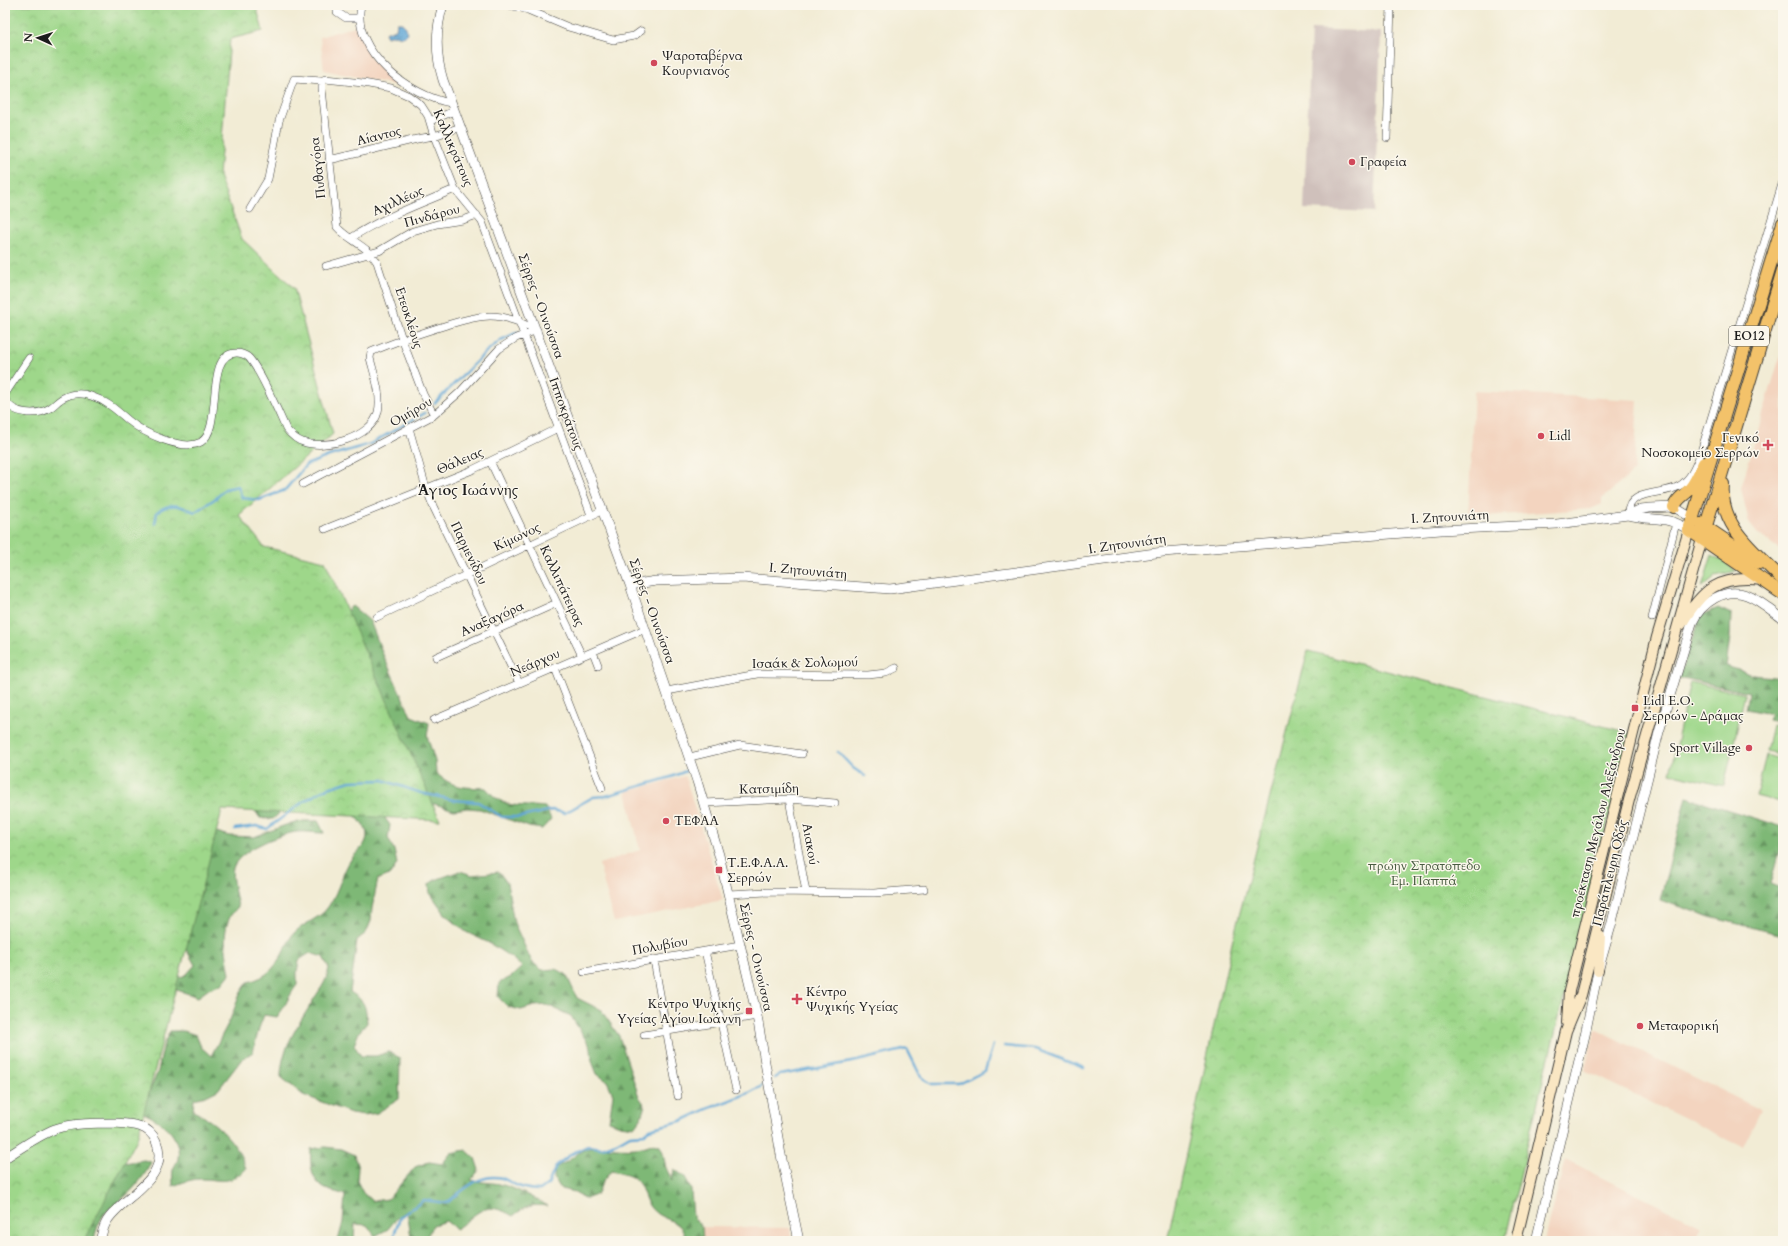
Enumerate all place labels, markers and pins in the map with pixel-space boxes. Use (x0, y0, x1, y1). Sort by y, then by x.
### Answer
place label: Ψαροταβέρνα Κουρνιανός (662, 47, 743, 80)
marker: Ψαροταβέρνα Κουρνιανός (649, 58, 659, 68)
place label: Γραφεία (1360, 153, 1407, 171)
marker: Γραφεία (1347, 157, 1357, 167)
place label: Lidl (1549, 427, 1571, 445)
place label: Γενικό Νοσοκομείο Σερρών (1641, 429, 1759, 462)
marker: Lidl (1536, 431, 1546, 441)
marker: Γενικό Νοσοκομείο Σερρών (1762, 439, 1774, 451)
place label: Lidl Ε.Ο. Σερρών - Δράμας (1643, 692, 1744, 725)
marker: Lidl Ε.Ο. Σερρών - Δράμας (1630, 703, 1640, 713)
place label: Sport Village (1670, 739, 1741, 757)
marker: Sport Village (1744, 743, 1754, 753)
place label: ΤΕΦΑΑ (674, 812, 719, 830)
marker: ΤΕΦΑΑ (661, 816, 671, 826)
place label: Τ.Ε.Φ.Α.Α. Σερρών (727, 854, 788, 887)
marker: Τ.Ε.Φ.Α.Α. Σερρών (714, 865, 724, 875)
place label: Κέντρο Ψυχικής Υγείας (806, 983, 899, 1016)
marker: Κέντρο Ψυχικής Υγείας (791, 993, 803, 1005)
place label: Κέντρο Ψυχικής Υγείας Αγίου Ιωάννη (617, 995, 741, 1028)
marker: Κέντρο Ψυχικής Υγείας Αγίου Ιωάννη (744, 1006, 754, 1016)
place label: Μεταφορική (1648, 1017, 1719, 1035)
marker: Μεταφορική (1635, 1021, 1645, 1031)

